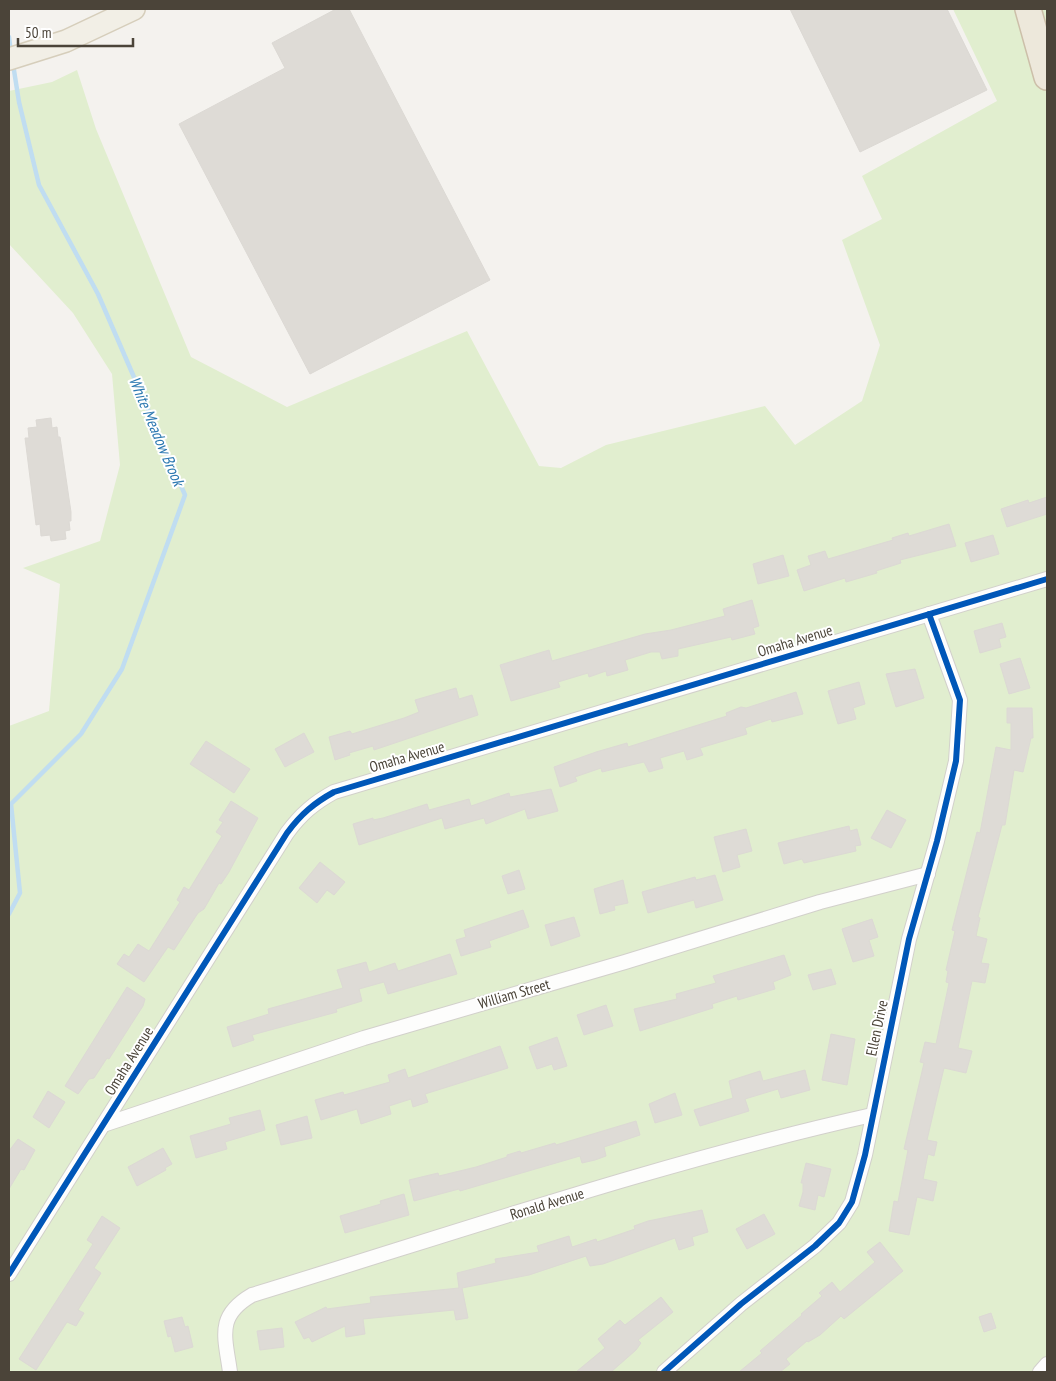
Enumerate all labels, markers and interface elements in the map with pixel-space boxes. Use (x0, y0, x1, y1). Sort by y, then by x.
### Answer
scale bar (18, 15, 132, 47)
text: 50 m (25, 23, 51, 42)
water label: White Meadow Brook (125, 373, 190, 490)
street label: Omaha Avenue (755, 620, 835, 661)
street label: Omaha Avenue (367, 737, 447, 776)
street label: William Street (476, 974, 552, 1013)
street label: Ellen Drive (861, 998, 892, 1058)
street label: Omaha Avenue (100, 1023, 157, 1099)
street label: Ronald Avenue (508, 1183, 586, 1224)

